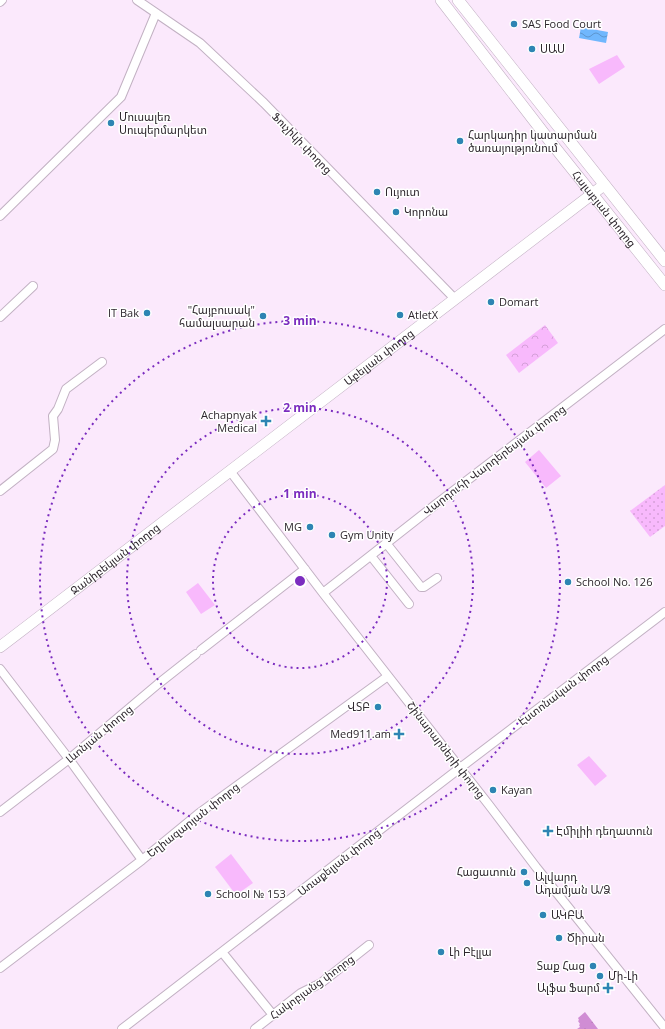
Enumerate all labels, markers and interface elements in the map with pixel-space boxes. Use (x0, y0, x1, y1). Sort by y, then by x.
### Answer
place label: SAS Food Court (522, 16, 601, 31)
marker: SAS Food Court (509, 19, 519, 29)
place label: ՍԱՍ (540, 41, 565, 56)
marker: ՍԱՍ (527, 44, 537, 54)
place label: Մուսալեռ Սուպերմարկետ (119, 109, 207, 137)
street label: Ֆուչիկի փողոց (269, 109, 336, 177)
marker: Մուսալեռ Սուպերմարկետ (106, 118, 116, 128)
place label: Հարկադիր կատարման ծառայությունում (468, 127, 597, 155)
marker: Հարկադիր կատարման ծառայությունում (455, 136, 465, 146)
street label: Հալաբյան փողոց (569, 167, 640, 250)
place label: Ույուտ (385, 184, 420, 199)
marker: Ույուտ (372, 187, 382, 197)
place label: Կորոնա (404, 204, 448, 219)
marker: Կորոնա (391, 207, 401, 217)
place label: Domart (499, 294, 538, 309)
marker: Domart (486, 297, 496, 307)
place label: "Հայբուսակ" համալսարան (179, 302, 255, 330)
place label: IT Bak (108, 305, 139, 320)
place label: AtletX (408, 307, 439, 322)
marker: IT Bak (142, 308, 152, 318)
marker: AtletX (395, 310, 405, 320)
marker: "Հայբուսակ" համալսարան (258, 311, 268, 321)
text: 3 min (283, 312, 317, 329)
street label: Աբելյան փողոց (341, 325, 417, 388)
text: 2 min (283, 399, 317, 416)
street label: Վարդուհի Վարդերեսյան փողոց (419, 401, 568, 518)
place label: Achapnyak Medical (201, 407, 257, 435)
marker: Achapnyak Medical (260, 415, 272, 427)
text: 1 min (283, 485, 317, 502)
street label: Ջանիբեկյան փողոց (67, 519, 163, 598)
place label: MG (284, 519, 302, 534)
marker: MG (305, 522, 315, 532)
place label: Gym Unity (340, 527, 394, 542)
marker: Gym Unity (327, 530, 337, 540)
centre of rings (293, 574, 307, 588)
place label: School No. 126 (576, 574, 652, 589)
marker: School No. 126 (563, 577, 573, 587)
street label: Էստոնական փողոց (514, 651, 611, 729)
street label: Շինարարների փողոց (404, 698, 489, 801)
place label: ՎՏԲ (347, 699, 370, 714)
street label: Լևոնյան փողոց (62, 701, 135, 766)
marker: ՎՏԲ (373, 702, 383, 712)
place label: Med911.am (330, 726, 391, 741)
marker: Med911.am (394, 729, 404, 739)
street label: Եղիազարյան փողոց (143, 779, 242, 860)
place label: Kayan (501, 782, 532, 797)
marker: Kayan (488, 785, 498, 795)
place label: Էմիլիի դեղատուն (556, 823, 653, 838)
street label: Առաքելյան փողոց (294, 825, 383, 899)
marker: Էմիլիի դեղատուն (543, 826, 553, 836)
place label: Հացատուն (457, 864, 516, 879)
marker: Հացատուն (519, 867, 529, 877)
place label: Ալվարդ Ադամյան Ա/Ձ (535, 869, 611, 897)
marker: Ալվարդ Ադամյան Ա/Ձ (522, 878, 532, 888)
place label: School № 153 (216, 886, 286, 901)
marker: School № 153 (203, 889, 213, 899)
place label: ԱԿԲԱ (551, 907, 584, 922)
marker: ԱԿԲԱ (538, 910, 548, 920)
place label: Ծիրան (567, 930, 605, 945)
marker: Ծիրան (554, 933, 564, 943)
place label: Լի Բէլլա (449, 944, 492, 959)
marker: Լի Բէլլա (436, 947, 446, 957)
street label: Հակոբյանց փողոց (266, 951, 357, 1022)
place label: Տաք Հաց (537, 958, 585, 973)
marker: Տաք Հաց (588, 961, 598, 971)
place label: Մի-Լի (608, 968, 638, 983)
marker: Մի-Լի (595, 971, 605, 981)
place label: Ալֆա Ֆարմ (537, 980, 600, 995)
marker: Ալֆա Ֆարմ (603, 983, 613, 993)

